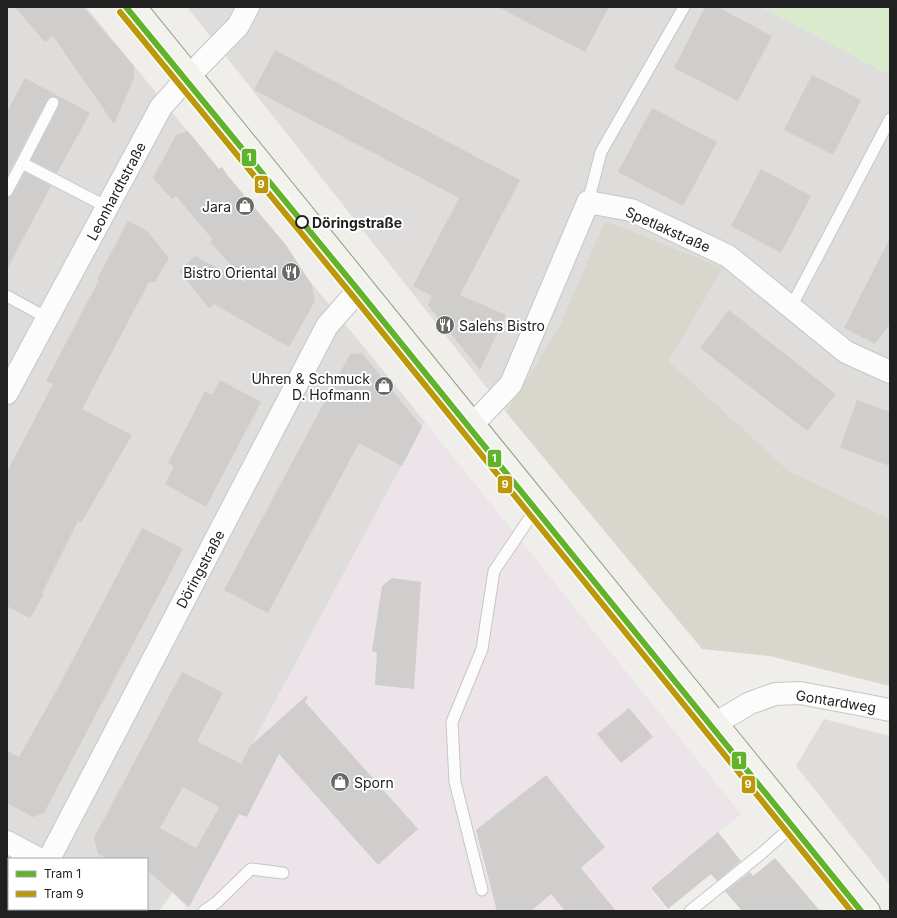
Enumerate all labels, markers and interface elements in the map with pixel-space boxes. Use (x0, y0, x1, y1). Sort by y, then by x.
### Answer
street label: Leonhardtstraße (83, 139, 149, 243)
line badge: 1 (241, 148, 257, 167)
text: 1 (247, 150, 252, 164)
line badge: 9 (254, 175, 269, 194)
text: 9 (257, 177, 265, 191)
shop icon: Jara (234, 195, 256, 217)
place label: Jara (202, 198, 231, 215)
street label: Spetlakstraße (623, 203, 713, 255)
place label: Döringstraße (312, 214, 402, 231)
marker: Döringstraße (295, 215, 309, 229)
restaurant icon: Bistro Oriental (280, 261, 302, 283)
place label: Bistro Oriental (183, 264, 277, 281)
restaurant icon: Salehs Bistro (434, 314, 456, 336)
place label: Salehs Bistro (459, 317, 545, 334)
place label: Uhren & Schmuck D. Hofmann (251, 370, 370, 403)
shop icon: Uhren & Schmuck D. Hofmann (373, 375, 395, 397)
line badge: 1 (487, 449, 502, 468)
text: 1 (492, 451, 497, 465)
line badge: 9 (497, 475, 513, 494)
text: 9 (501, 477, 509, 491)
street label: Döringstraße (172, 527, 228, 611)
street label: Gontardweg (795, 686, 877, 716)
line badge: 1 (731, 751, 747, 770)
text: 1 (737, 753, 742, 767)
shop icon: Sporn (329, 771, 351, 793)
place label: Sporn (354, 774, 394, 791)
line badge: 9 (741, 775, 756, 794)
text: 9 (744, 777, 752, 791)
legend (8, 858, 148, 910)
text: Tram 1 (44, 866, 81, 881)
text: Tram 9 (44, 886, 84, 901)

